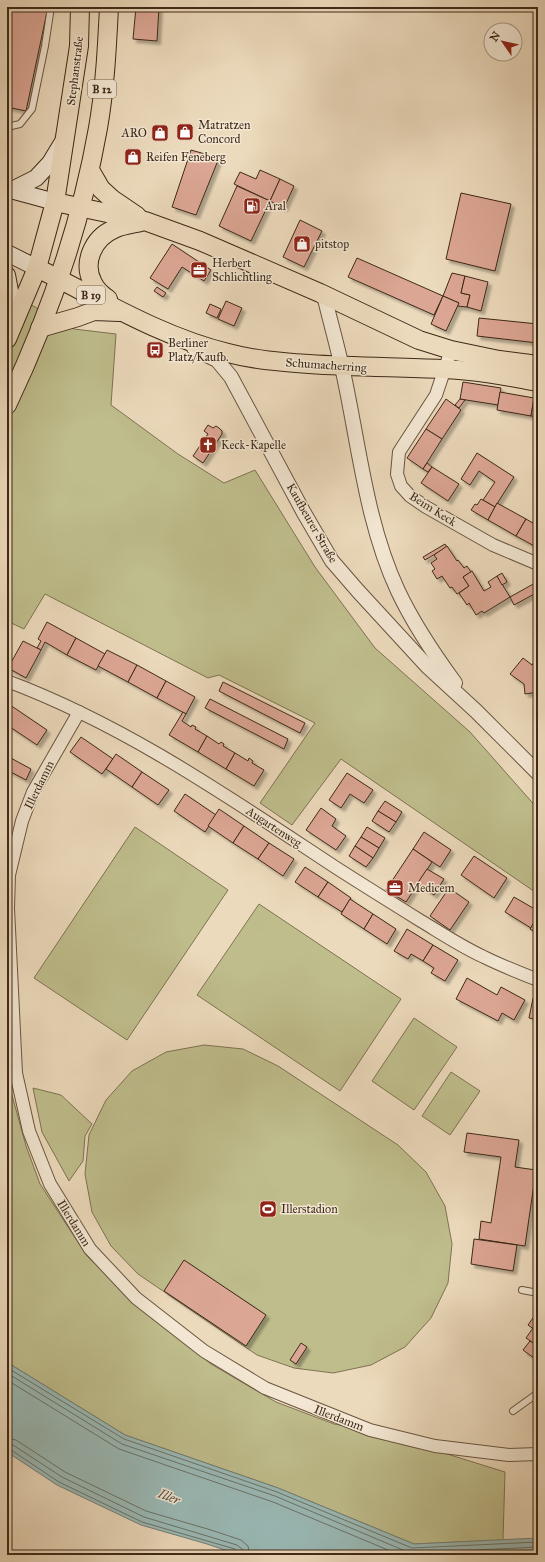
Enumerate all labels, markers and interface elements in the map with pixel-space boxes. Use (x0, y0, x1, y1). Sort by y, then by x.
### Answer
north arrow (483, 22, 523, 62)
text: N (487, 29, 503, 44)
street label: Stephanstraße (64, 36, 86, 106)
road number: B 12 (88, 80, 116, 98)
place label: Matratzen Concord (198, 118, 251, 146)
shop icon: Matratzen Concord (175, 122, 195, 142)
shop icon: ARO (150, 123, 170, 143)
place label: ARO (121, 126, 147, 140)
shop icon: Reifen Feneberg (123, 147, 143, 167)
place label: Reifen Feneberg (146, 150, 226, 165)
fuel station icon: Aral (242, 196, 262, 216)
place label: Aral (264, 199, 287, 213)
shop icon: pitstop (292, 234, 312, 254)
place label: pitstop (314, 237, 349, 251)
place label: Herbert Schlichtling (212, 256, 272, 285)
office icon: Herbert Schlichtling (189, 260, 209, 280)
road number: B 19 (77, 286, 105, 304)
place label: Berliner Platz/Kaufb. (168, 336, 229, 364)
bus stop icon: Berliner Platz/Kaufb. (145, 340, 165, 360)
street label: Schumacherring (285, 355, 367, 376)
church icon: Keck-Kapelle (198, 435, 218, 455)
place label: Keck-Kapelle (221, 438, 286, 452)
street label: Kaufbeurer Straße (284, 481, 340, 565)
street label: Beim Keck (407, 489, 460, 529)
street label: Illerdamm (21, 758, 57, 812)
street label: Augartenweg (242, 803, 305, 851)
office icon: Medicem (385, 878, 405, 898)
place label: Medicem (408, 881, 455, 895)
street label: Illerdamm (54, 1197, 94, 1249)
sports icon: Illerstadion (258, 1199, 278, 1219)
place label: Illerstadion (281, 1202, 338, 1216)
street label: Illerdamm (312, 1402, 366, 1434)
water label: Iller (155, 1485, 183, 1509)

